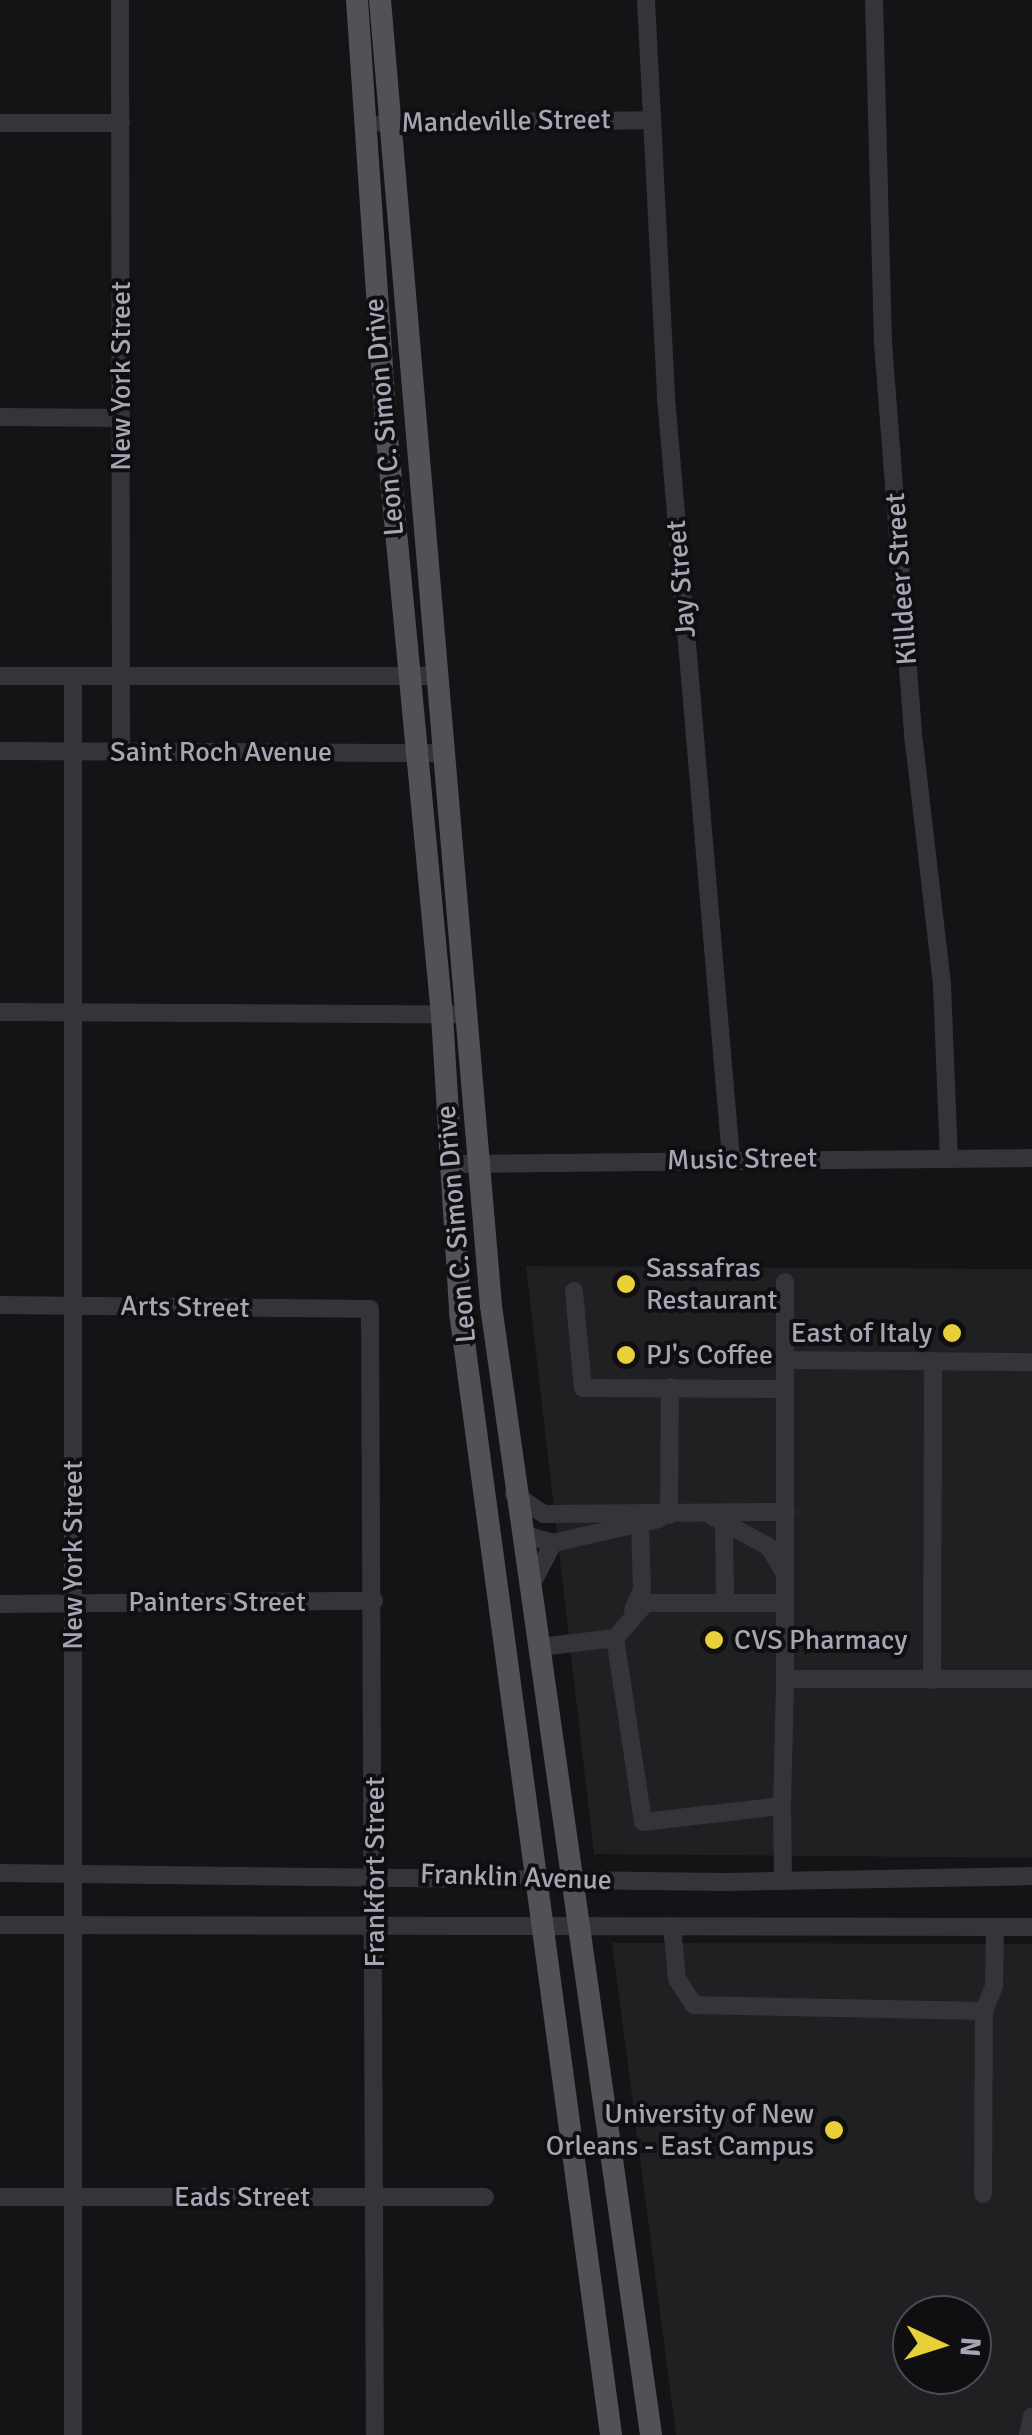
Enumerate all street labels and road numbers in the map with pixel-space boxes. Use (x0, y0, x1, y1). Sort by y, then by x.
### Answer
street label: Mandeville Street (401, 102, 611, 140)
street label: New York Street (104, 281, 138, 471)
street label: Leon C. Simon Drive (357, 297, 411, 537)
street label: Killdeer Street (878, 492, 924, 666)
street label: Jay Street (659, 519, 703, 639)
street label: Saint Roch Avenue (110, 735, 332, 769)
street label: Leon C. Simon Drive (429, 1104, 483, 1344)
street label: Music Street (667, 1141, 817, 1177)
street label: Arts Street (120, 1289, 250, 1325)
street label: New York Street (56, 1460, 90, 1650)
street label: Painters Street (128, 1585, 306, 1619)
street label: Frankfort Street (358, 1776, 392, 1968)
street label: Franklin Avenue (420, 1857, 612, 1897)
street label: Eads Street (174, 2180, 310, 2214)

